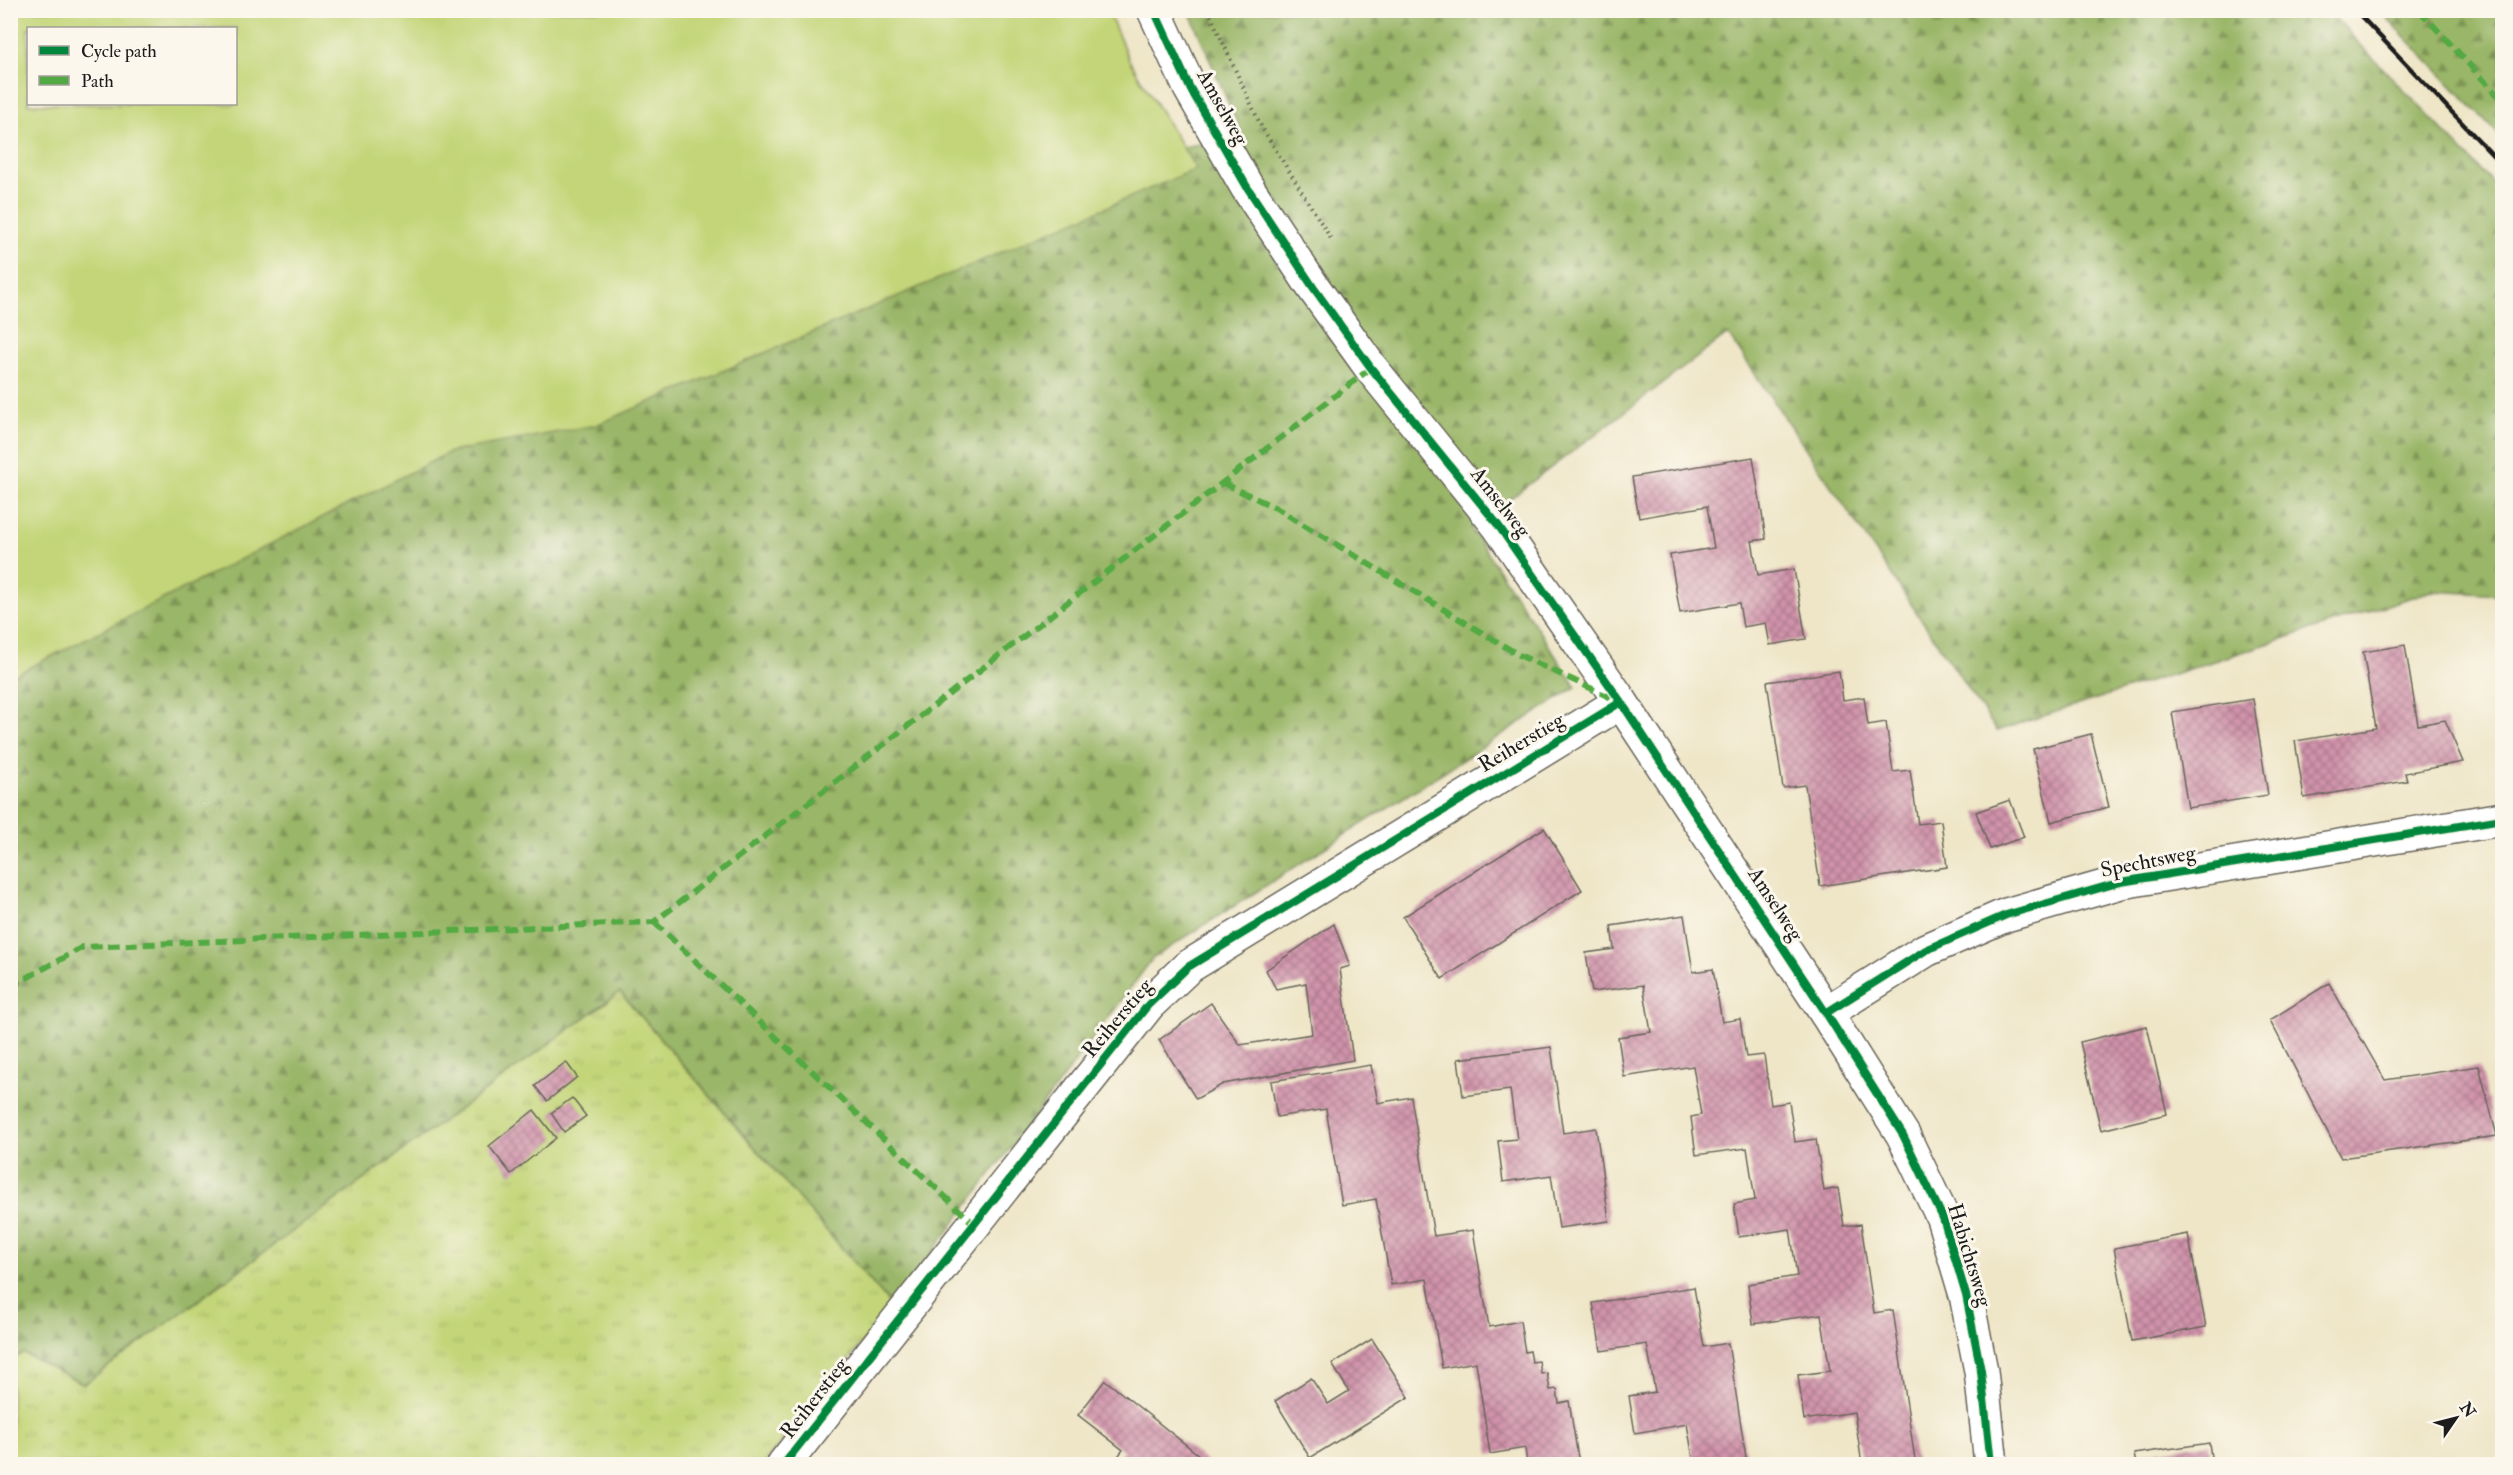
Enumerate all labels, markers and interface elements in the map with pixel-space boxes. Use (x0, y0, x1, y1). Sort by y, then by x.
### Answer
legend (27, 27, 237, 105)
text: Cycle path (81, 40, 157, 63)
street label: Amselweg (1190, 64, 1255, 151)
text: Path (81, 70, 114, 93)
street label: Amselweg (1464, 461, 1537, 544)
street label: Reiherstieg (1473, 706, 1570, 779)
street label: Spechtsweg (2098, 839, 2199, 884)
street label: Amselweg (1741, 861, 1810, 947)
street label: Reiherstieg (1076, 973, 1159, 1064)
street label: Habichtsweg (1941, 1200, 1998, 1311)
street label: Reiherstieg (774, 1352, 855, 1444)
north arrow (2426, 1388, 2486, 1448)
text: N (2455, 1398, 2480, 1422)

